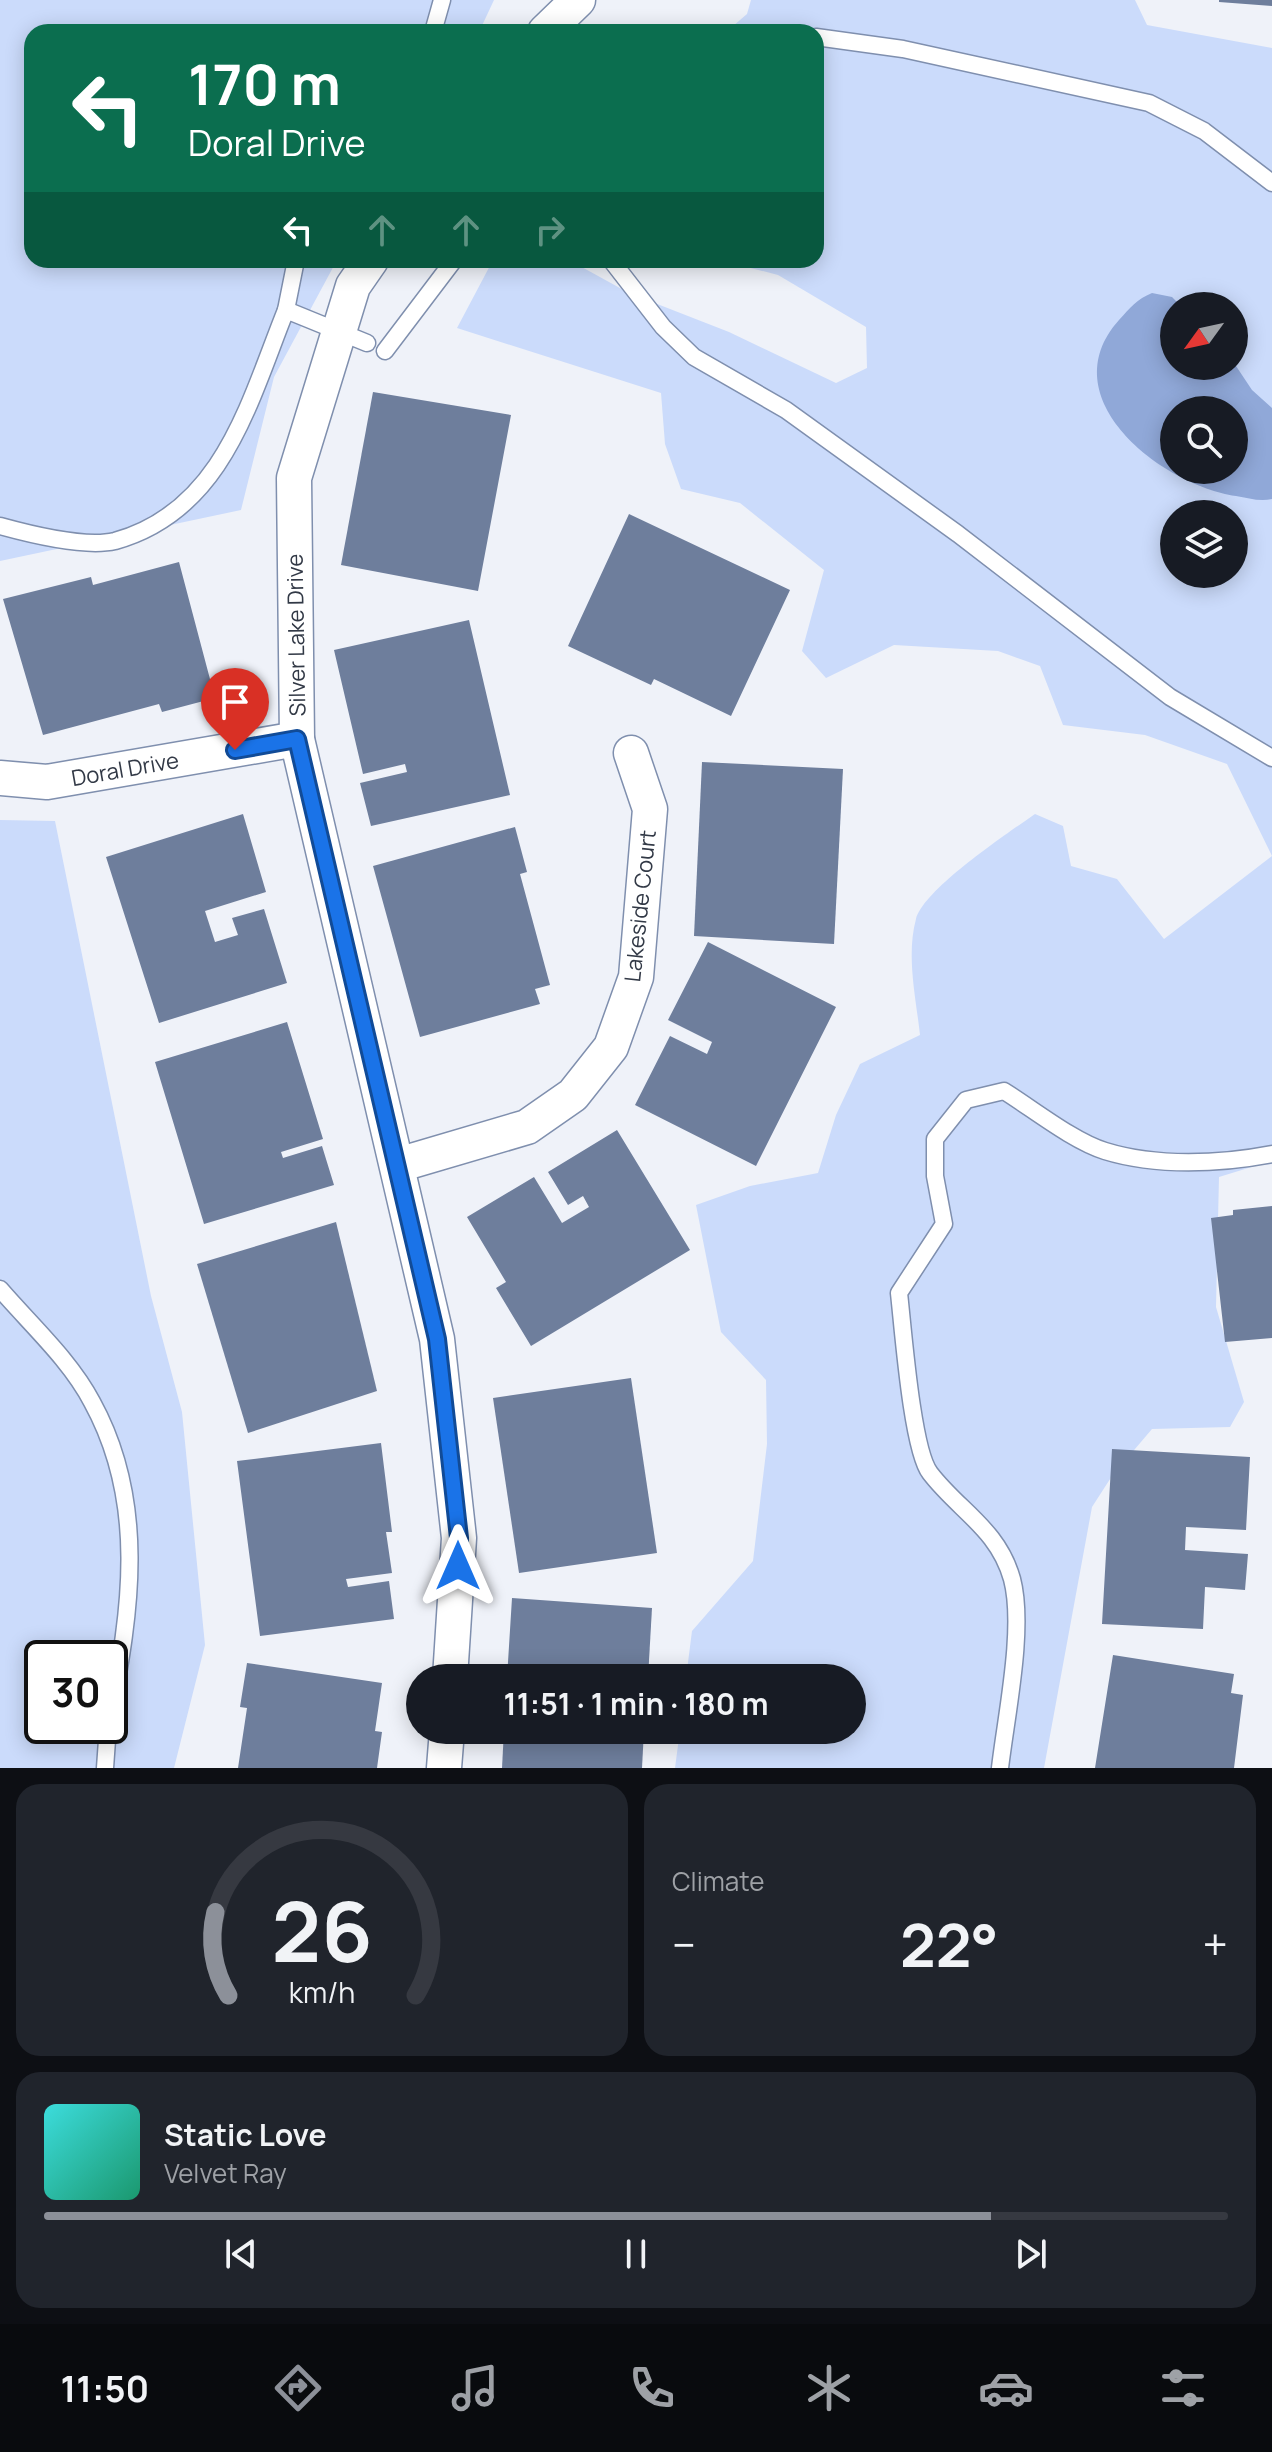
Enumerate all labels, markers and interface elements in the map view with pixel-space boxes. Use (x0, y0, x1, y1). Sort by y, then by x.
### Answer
text: 170 m (188, 45, 341, 122)
icon: left (56, 56, 160, 160)
text: Doral Drive (188, 118, 366, 167)
icon: left (276, 208, 320, 252)
icon: ahead (360, 208, 404, 252)
icon: ahead (444, 208, 488, 252)
icon: right (528, 208, 572, 252)
north arrow (1160, 292, 1248, 380)
map controls (1160, 292, 1248, 588)
button: search (1160, 396, 1248, 484)
button: layers (1160, 500, 1248, 588)
street label: Silver Lake Drive (280, 553, 312, 717)
pin (201, 668, 269, 750)
icon: arrive (213, 680, 257, 724)
street label: Doral Drive (69, 745, 181, 793)
street label: Lakeside Court (617, 828, 663, 983)
position arrow (416, 1524, 500, 1608)
speed limit sign: 30 (24, 1640, 128, 1744)
text: 11:51 · 1 min · 180 m (504, 1683, 768, 1724)
text: Climate (672, 1863, 764, 1899)
text: 26 (271, 1873, 373, 1987)
text: 22° (900, 1903, 998, 1985)
text: − (672, 1914, 696, 1974)
text: + (1203, 1914, 1228, 1974)
text: km/h (289, 1973, 355, 2012)
text: Static Love (164, 2114, 327, 2155)
text: Velvet Ray (164, 2155, 287, 2191)
icon: previous (219, 2232, 263, 2276)
icon: pause (614, 2232, 658, 2276)
icon: next (1009, 2232, 1053, 2276)
icon: directions (270, 2360, 326, 2416)
icon: music (447, 2360, 503, 2416)
icon: phone (624, 2360, 680, 2416)
icon: climate (801, 2360, 857, 2416)
icon: car (978, 2360, 1034, 2416)
icon: filters (1155, 2360, 1211, 2416)
text: 11:50 (61, 2364, 149, 2413)

